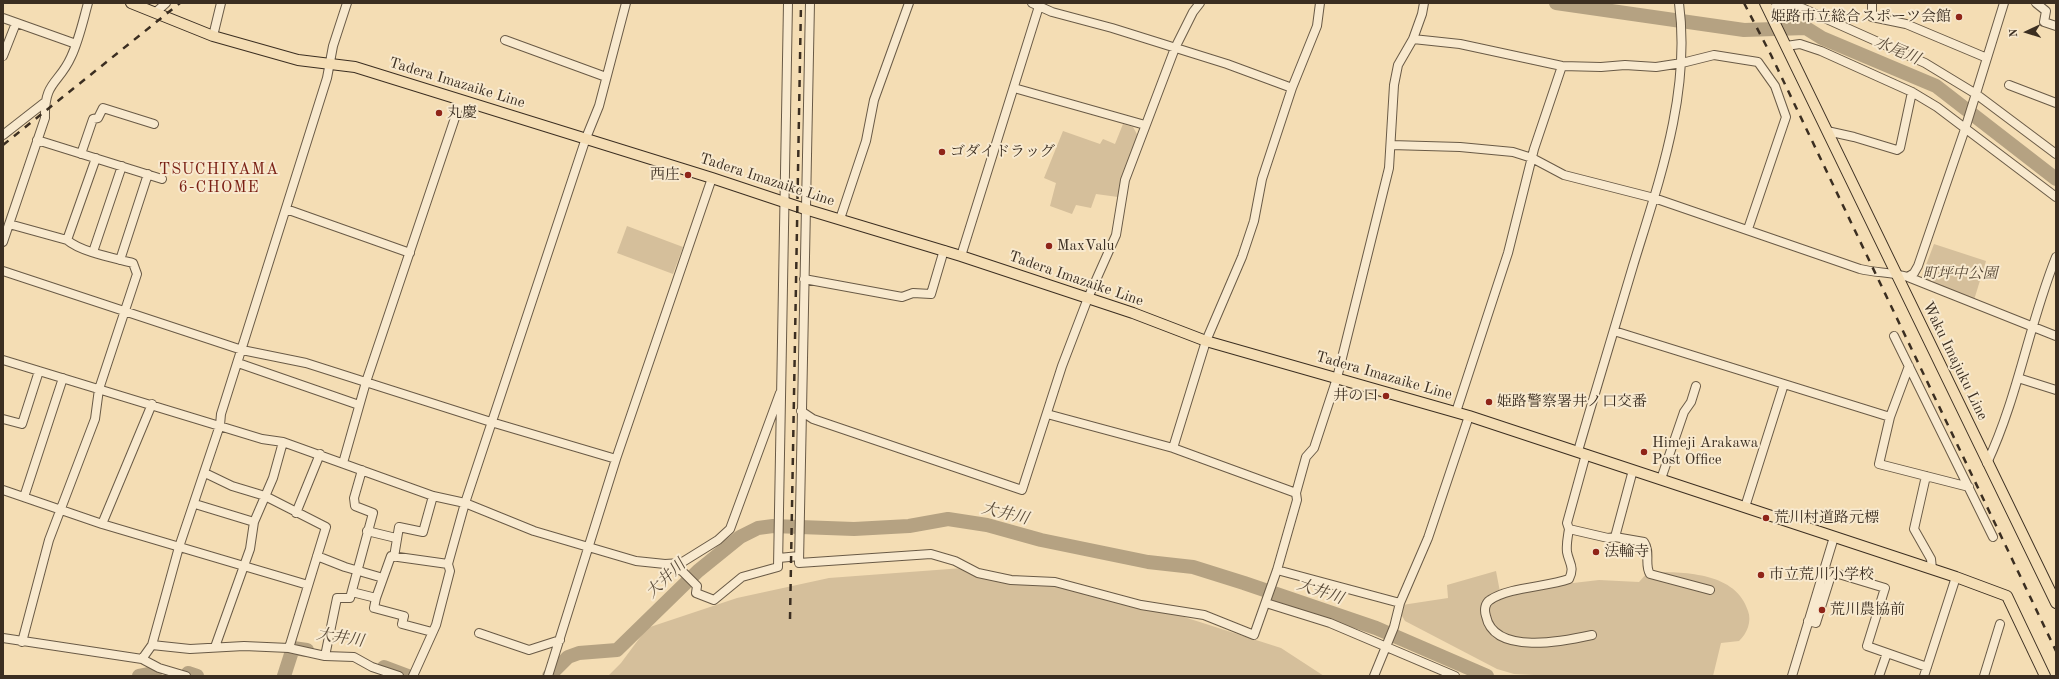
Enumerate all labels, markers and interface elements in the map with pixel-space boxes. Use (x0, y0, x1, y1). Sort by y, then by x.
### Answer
place label: 姫路市立総合スポーツ会館 (1771, 8, 1951, 26)
marker: 姫路市立総合スポーツ会館 (1954, 12, 1964, 22)
north arrow (2007, 12, 2047, 52)
text: N (2009, 28, 2020, 37)
water label: 水尾川 (1871, 33, 1923, 69)
street label: Tadera Imazaike Line (387, 54, 527, 112)
place label: 丸慶 (447, 104, 477, 122)
marker: 丸慶 (434, 108, 444, 118)
place label: ゴダイドラッグ (950, 143, 1055, 161)
marker: ゴダイドラッグ (937, 147, 947, 157)
street label: Tadera Imazaike Line (697, 150, 837, 210)
district label: TSUCHIYAMA 6-CHOME (159, 160, 279, 198)
place label: 西庄 (650, 166, 680, 184)
marker: 西庄 (683, 170, 693, 180)
place label: MaxValu (1057, 237, 1115, 255)
marker: MaxValu (1044, 241, 1054, 251)
street label: Tadera Imazaike Line (1006, 248, 1146, 310)
park label: 町坪中公園 (1923, 265, 1997, 283)
street label: Waku Imajuku Line (1919, 299, 1991, 423)
street label: Tadera Imazaike Line (1314, 348, 1454, 404)
place label: 井の口 (1333, 387, 1378, 405)
marker: 井の口 (1381, 391, 1391, 401)
place label: 姫路警察署井ノ口交番 (1497, 393, 1647, 411)
marker: 姫路警察署井ノ口交番 (1484, 397, 1494, 407)
place label: Himeji Arakawa Post Office (1652, 434, 1758, 469)
marker: Himeji Arakawa Post Office (1639, 447, 1649, 457)
water label: 大井川 (979, 499, 1031, 529)
place label: 荒川村道路元標 (1774, 509, 1879, 527)
marker: 荒川村道路元標 (1761, 513, 1771, 523)
place label: 法輪寺 (1604, 543, 1649, 561)
marker: 法輪寺 (1591, 547, 1601, 557)
water label: 大井川 (642, 555, 690, 603)
place label: 市立荒川小学校 (1769, 566, 1874, 584)
marker: 市立荒川小学校 (1756, 570, 1766, 580)
water label: 大井川 (1294, 575, 1346, 609)
place label: 荒川農協前 (1830, 601, 1905, 619)
marker: 荒川農協前 (1817, 605, 1827, 615)
water label: 大井川 (315, 625, 365, 651)

